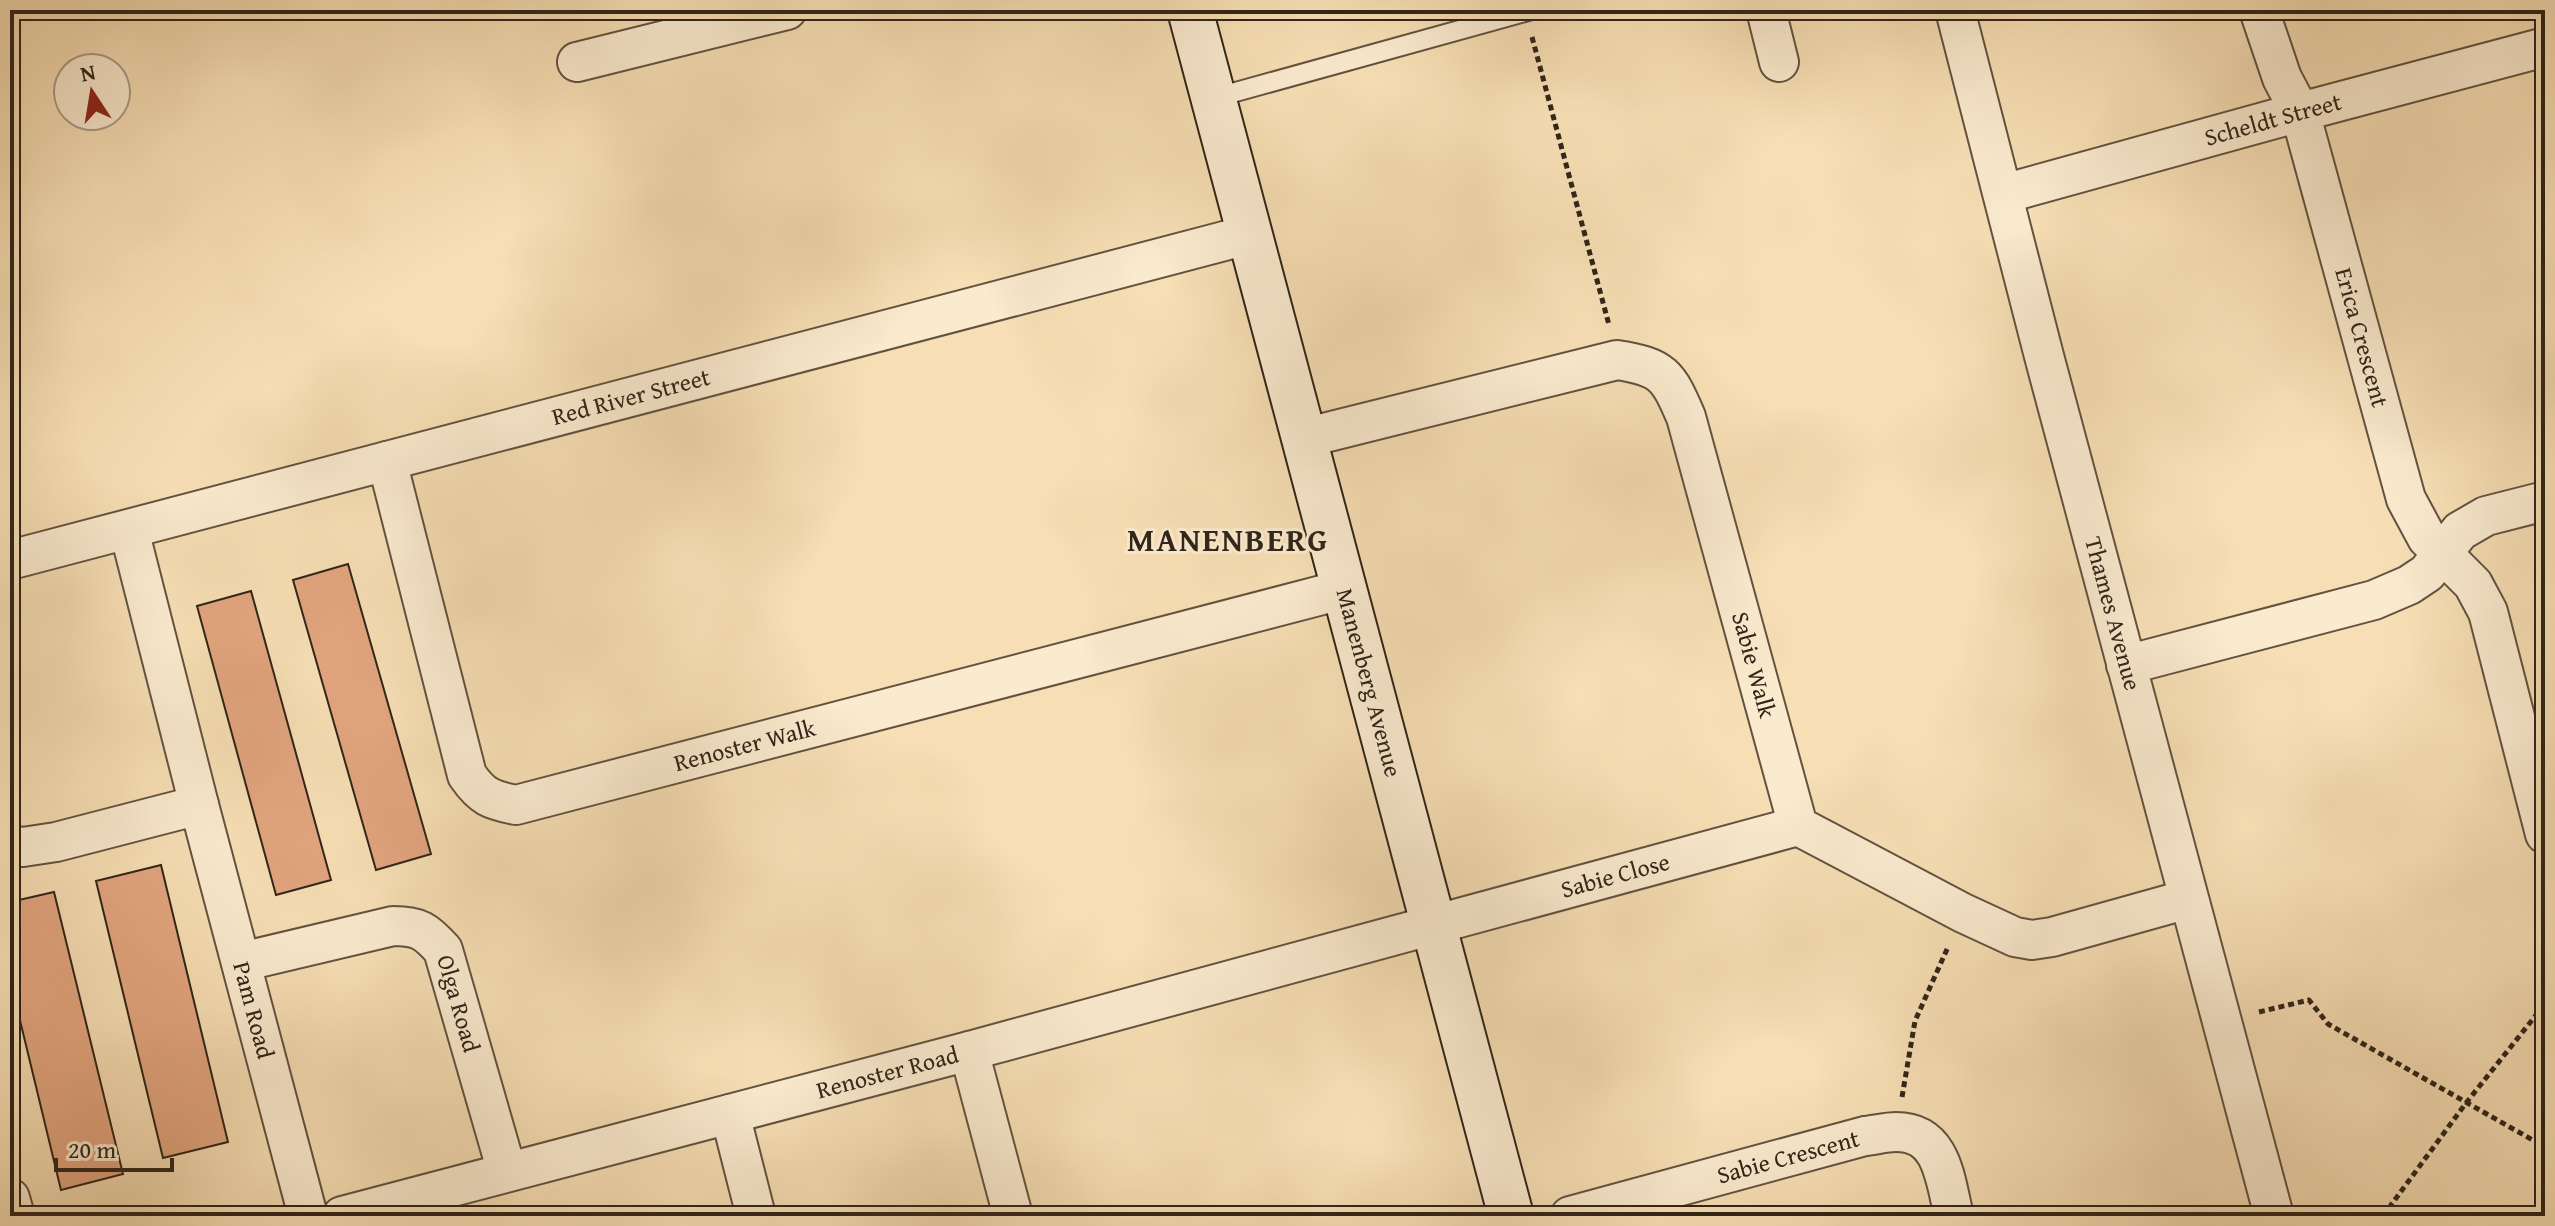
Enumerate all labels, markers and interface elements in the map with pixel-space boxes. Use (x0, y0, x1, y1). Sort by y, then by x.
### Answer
north arrow (52, 52, 132, 132)
text: N (77, 55, 99, 90)
street label: Scheldt Street (2200, 84, 2346, 155)
street label: Erica Crescent (2326, 264, 2398, 412)
street label: Red River Street (548, 359, 714, 434)
district label: MANENBERG (1127, 516, 1329, 563)
street label: Thames Avenue (2076, 533, 2151, 694)
street label: Manenberg Avenue (1328, 584, 1411, 781)
street label: Sabie Walk (1723, 608, 1786, 722)
street label: Renoster Walk (670, 710, 820, 780)
street label: Sabie Close (1557, 844, 1674, 907)
street label: Olga Road (428, 950, 490, 1057)
street label: Pam Road (224, 957, 284, 1063)
street label: Renoster Road (812, 1036, 962, 1107)
street label: Sabie Crescent (1713, 1120, 1864, 1192)
scale bar (56, 1122, 172, 1172)
text: 20 m (68, 1132, 116, 1167)

